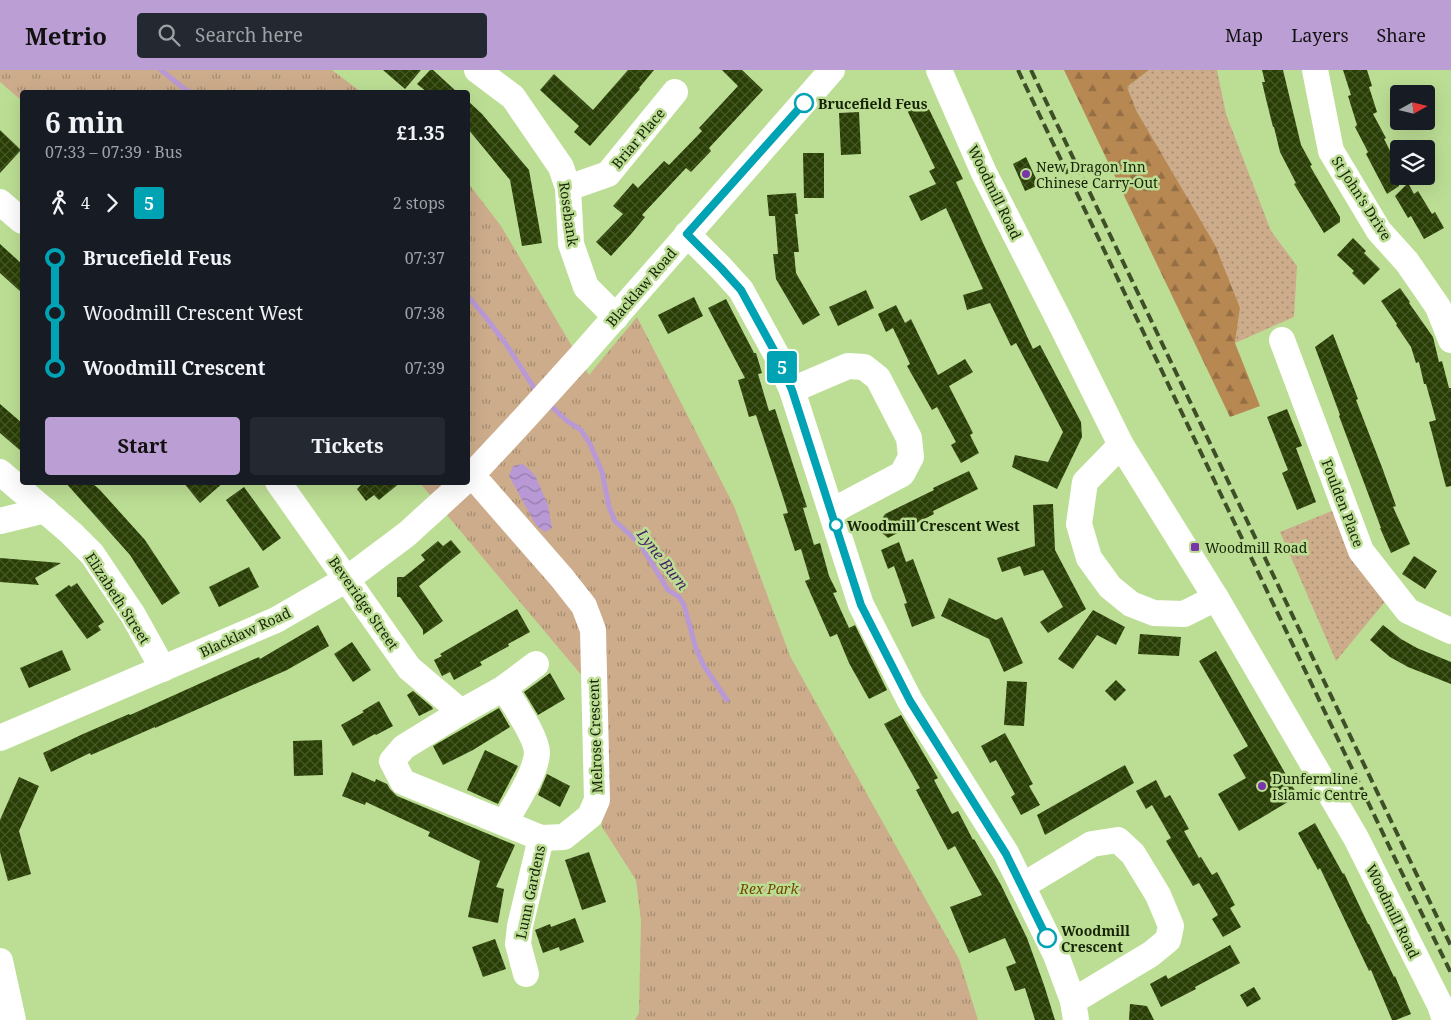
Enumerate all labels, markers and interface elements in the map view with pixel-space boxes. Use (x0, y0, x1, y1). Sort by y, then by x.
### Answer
search box (137, 13, 487, 58)
text: Metrio (25, 19, 107, 52)
icon: search (155, 21, 183, 49)
text: Search here (195, 22, 303, 48)
text: Map (1225, 23, 1263, 47)
text: Layers (1291, 23, 1349, 47)
text: Share (1377, 23, 1426, 47)
north arrow (1390, 85, 1435, 130)
map controls (1390, 85, 1435, 185)
marker: Brucefield Feus (794, 93, 814, 113)
place label: Brucefield Feus (818, 94, 928, 113)
text: 6 min (45, 103, 124, 141)
street label: Briar Place (607, 104, 669, 172)
text: £1.35 (397, 120, 445, 146)
button: layers (1390, 140, 1435, 185)
text: 07:33 – 07:39 · Bus (45, 141, 182, 163)
street label: Woodmill Road (964, 142, 1026, 243)
street label: St John's Drive (1328, 152, 1396, 244)
place label: New Dragon Inn Chinese Carry-Out (1036, 157, 1158, 192)
marker: New Dragon Inn Chinese Carry-Out (1020, 168, 1032, 180)
street label: Rosebank (555, 181, 583, 248)
icon: walk (45, 189, 73, 217)
icon: forward (98, 189, 126, 217)
text: 5 (144, 191, 154, 215)
text: 4 (81, 192, 90, 214)
text: 2 stops (393, 192, 445, 214)
street label: Blacklaw Road (602, 243, 681, 330)
text: Brucefield Feus (83, 245, 231, 271)
text: 07:37 (405, 247, 445, 269)
text: Woodmill Crescent West (83, 300, 303, 326)
text: 07:38 (405, 302, 445, 324)
line badge: 5 (766, 351, 798, 383)
text: Woodmill Crescent (83, 355, 265, 381)
text: 5 (777, 355, 787, 379)
text: 07:39 (405, 357, 445, 379)
button: Start (45, 417, 240, 475)
button: Tickets (250, 417, 445, 475)
street label: Foulden Place (1317, 456, 1369, 550)
place label: Woodmill Crescent West (847, 516, 1020, 535)
marker: Woodmill Crescent West (829, 518, 843, 532)
water label: Lyne Burn (632, 524, 693, 594)
place label: Woodmill Road (1205, 538, 1308, 557)
marker: Woodmill Road (1189, 541, 1201, 553)
street label: Elizabeth Street (81, 549, 155, 647)
street label: Beveridge Street (325, 553, 403, 653)
street label: Blacklaw Road (197, 602, 294, 661)
street label: Melrose Crescent (584, 678, 606, 794)
place label: Dunfermline Islamic Centre (1272, 769, 1368, 804)
marker: Dunfermline Islamic Centre (1256, 780, 1268, 792)
street label: Lunn Gardens (511, 843, 549, 941)
street label: Woodmill Road (1362, 861, 1424, 962)
park label: Rex Park (739, 879, 799, 898)
place label: Woodmill Crescent (1061, 921, 1130, 956)
marker: Woodmill Crescent (1037, 928, 1057, 948)

